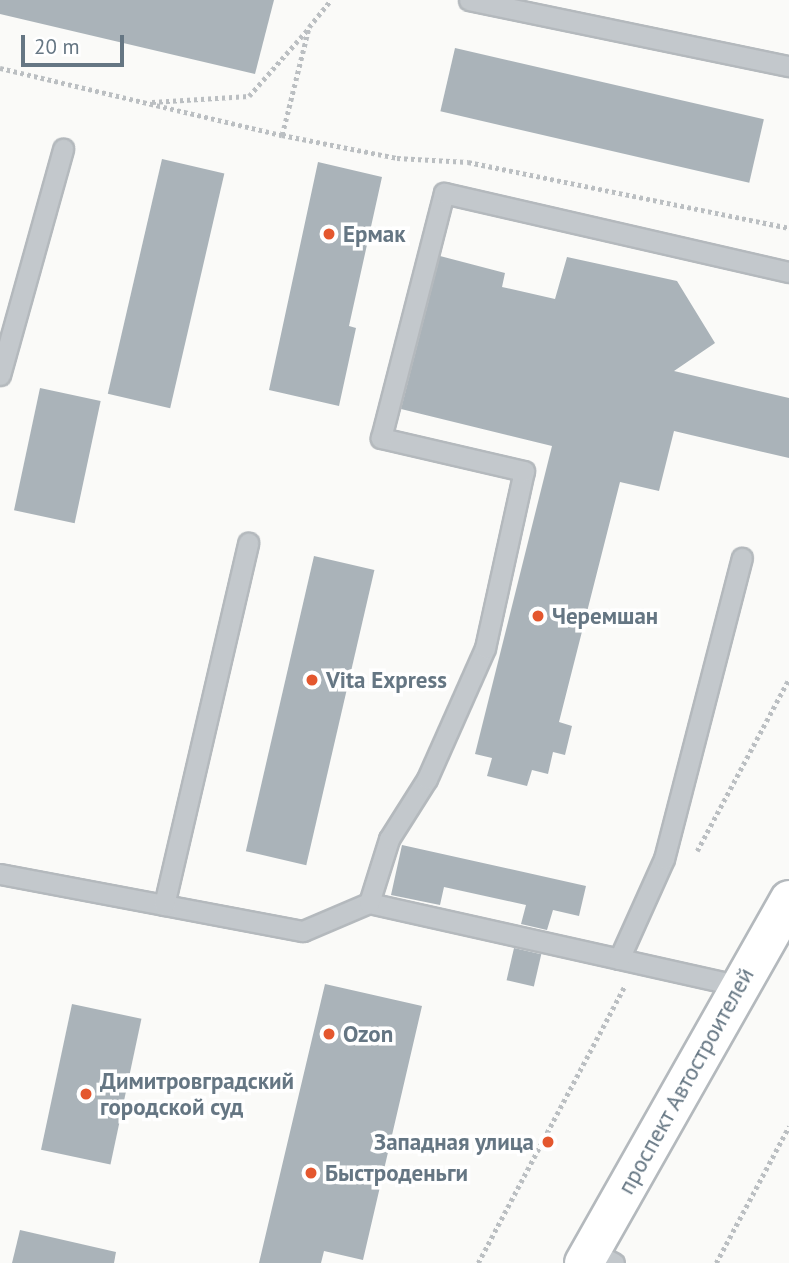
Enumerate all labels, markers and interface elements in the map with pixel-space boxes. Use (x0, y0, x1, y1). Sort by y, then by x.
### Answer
scale bar (24, 21, 128, 65)
text: 20 m (34, 33, 80, 60)
place label: Ермак (343, 220, 405, 248)
marker: Ермак (321, 226, 337, 242)
place label: Черемшан (552, 602, 658, 630)
marker: Черемшан (530, 608, 546, 624)
place label: Vita Express (326, 666, 447, 694)
marker: Vita Express (304, 672, 320, 688)
street label: проспект Автостроителей (612, 962, 760, 1200)
place label: Ozon (343, 1020, 393, 1048)
marker: Ozon (321, 1026, 337, 1042)
place label: Димитровградский городской суд (100, 1067, 294, 1121)
marker: Димитровградский городской суд (78, 1086, 94, 1102)
place label: Западная улица (374, 1128, 534, 1156)
marker: Западная улица (540, 1134, 556, 1150)
place label: Быстроденьги (325, 1159, 468, 1187)
marker: Быстроденьги (303, 1165, 319, 1181)

